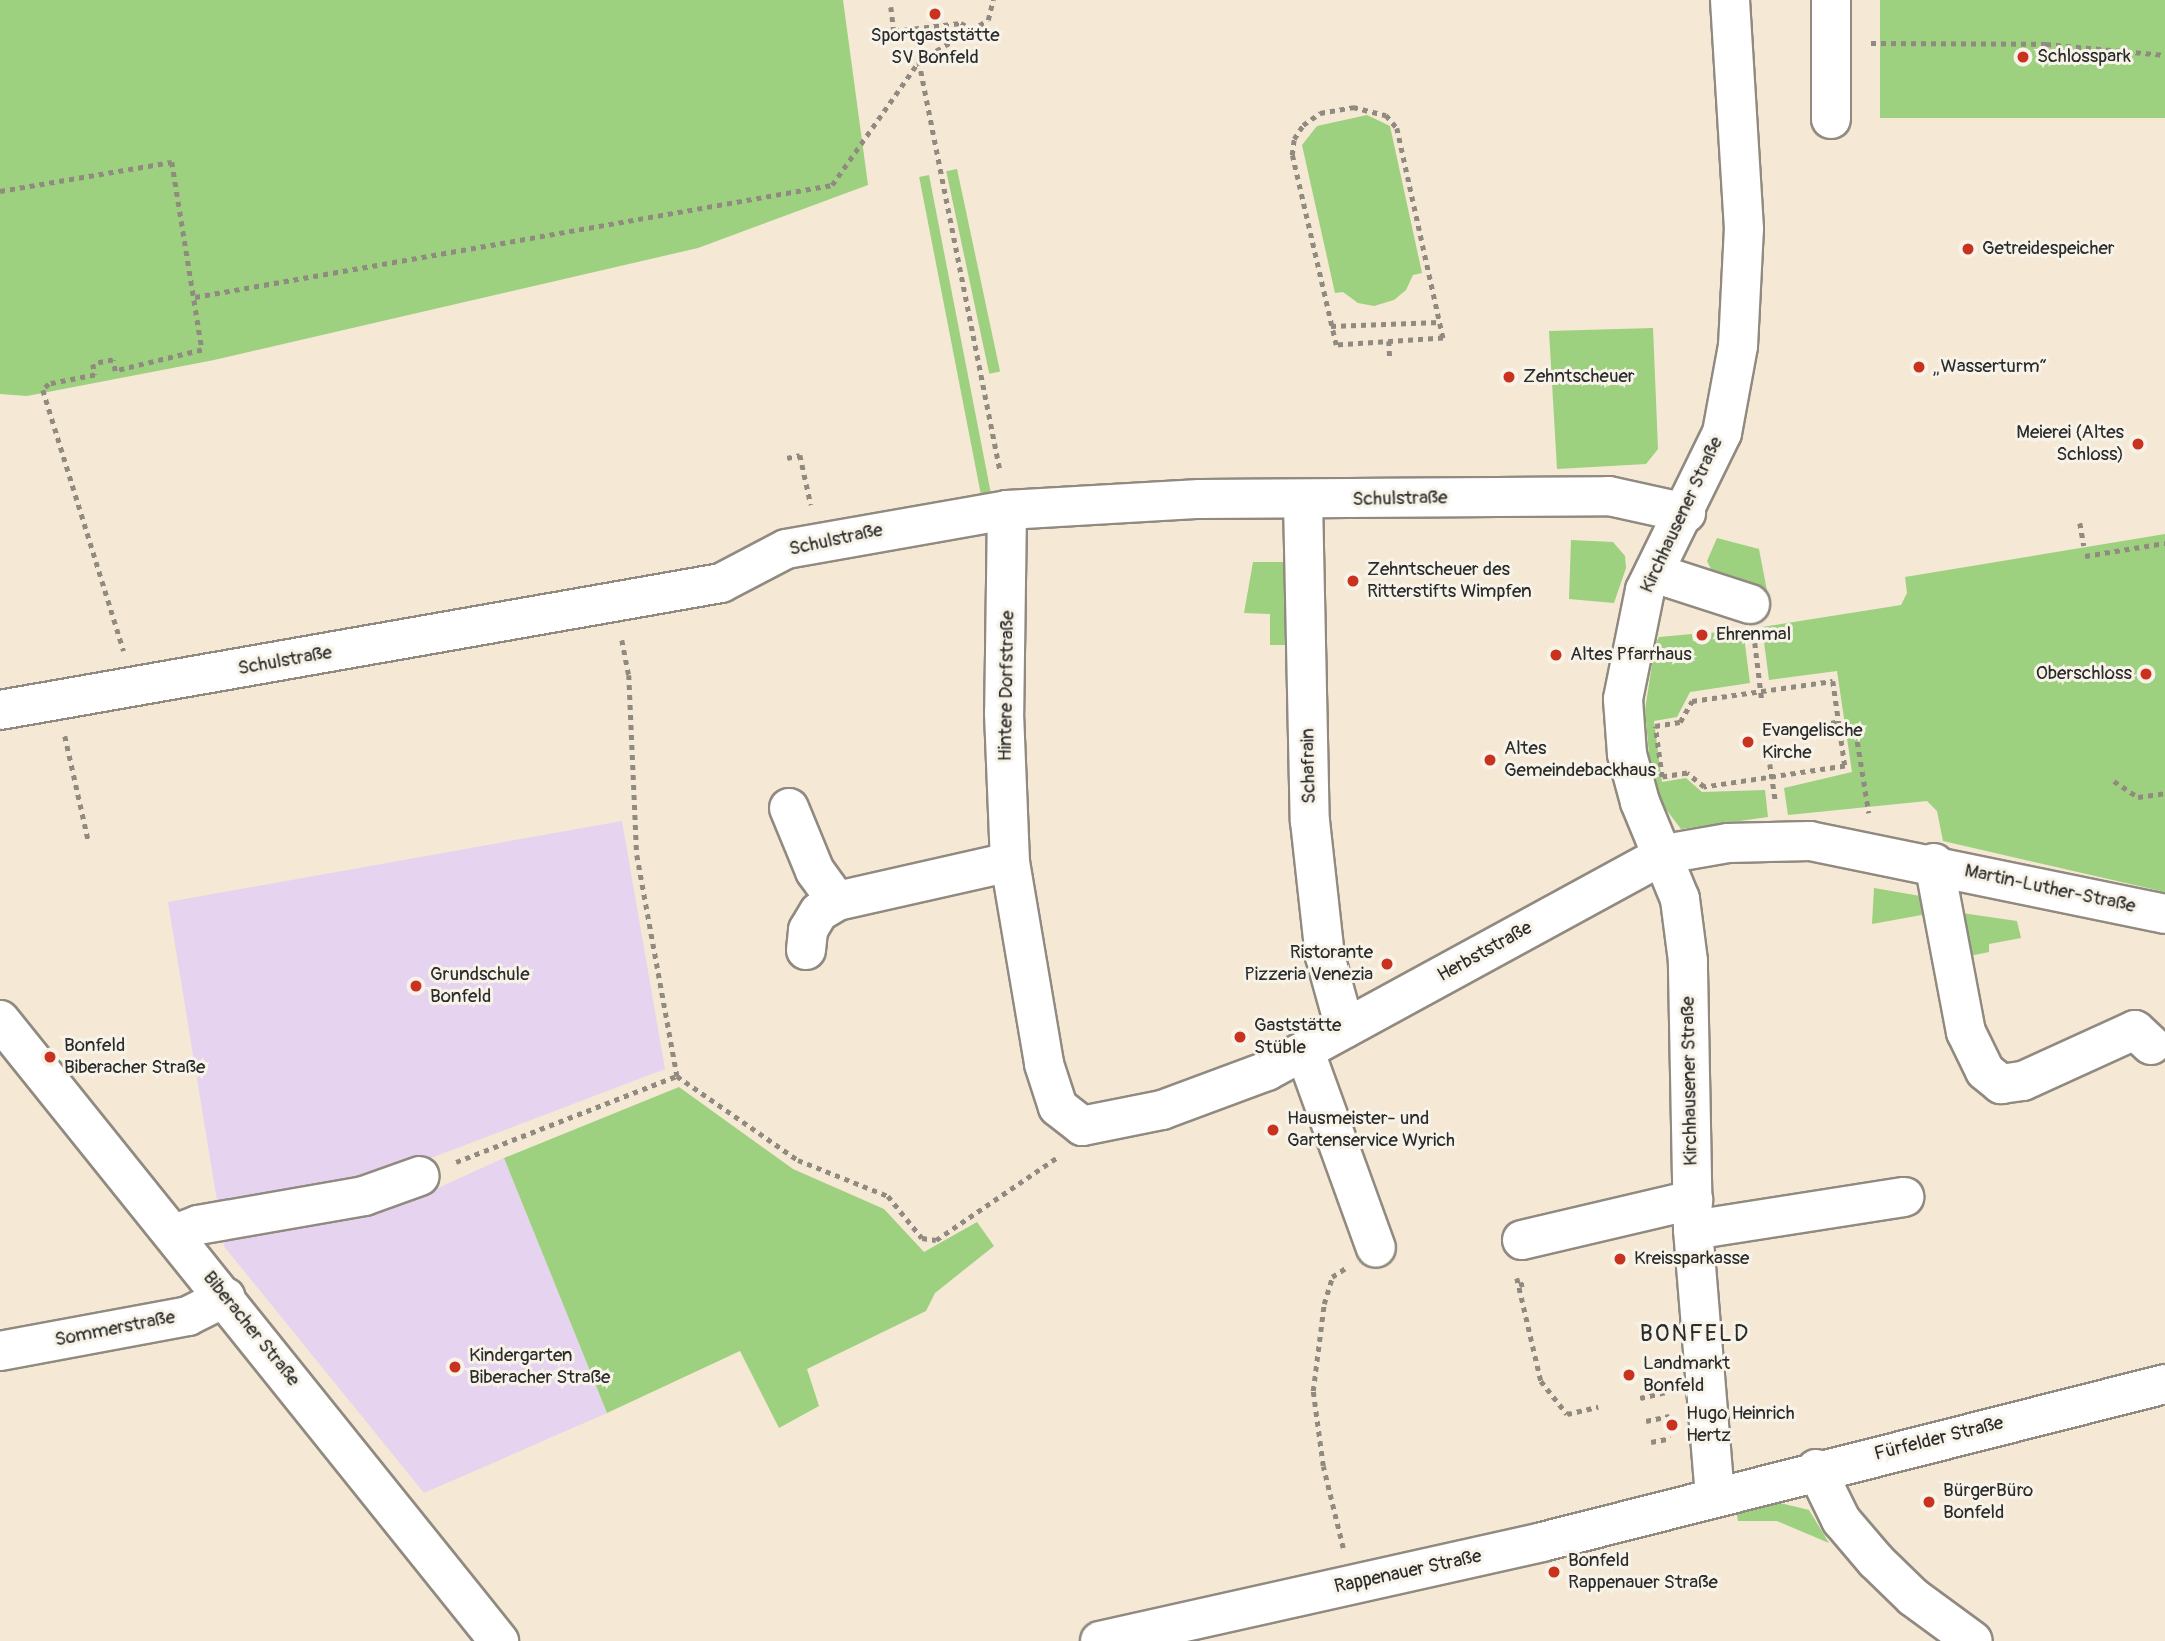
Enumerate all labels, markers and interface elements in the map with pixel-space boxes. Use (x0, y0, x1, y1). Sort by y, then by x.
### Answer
marker: Sportgaststätte SV Bonfeld (927, 6, 943, 22)
place label: Sportgaststätte SV Bonfeld (870, 25, 1000, 69)
place label: Schlosspark (2037, 46, 2131, 68)
marker: Schlosspark (2015, 49, 2031, 65)
place label: Getreidespeicher (1982, 238, 2115, 260)
marker: Getreidespeicher (1960, 241, 1976, 257)
place label: „Wasserturm“ (1933, 356, 2047, 378)
marker: „Wasserturm“ (1911, 359, 1927, 375)
place label: Zehntscheuer (1523, 366, 1635, 388)
marker: Zehntscheuer (1501, 369, 1517, 385)
place label: Meierei (Altes Schloss) (2016, 422, 2124, 466)
street label: Kirchhausener Straße (1636, 433, 1728, 597)
marker: Meierei (Altes Schloss) (2130, 436, 2146, 452)
street label: Schulstraße (1352, 487, 1448, 511)
street label: Schulstraße (787, 519, 885, 561)
place label: Zehntscheuer des Ritterstifts Wimpfen (1367, 559, 1532, 603)
marker: Zehntscheuer des Ritterstifts Wimpfen (1345, 573, 1361, 589)
street label: Hintere Dorfstraße (994, 610, 1020, 762)
place label: Ehrenmal (1716, 624, 1791, 646)
marker: Ehrenmal (1694, 627, 1710, 643)
street label: Schulstraße (236, 642, 334, 680)
place label: Altes Pfarrhaus (1570, 644, 1692, 666)
marker: Altes Pfarrhaus (1548, 647, 1564, 663)
place label: Oberschloss (2036, 663, 2132, 685)
marker: Oberschloss (2138, 666, 2154, 682)
place label: Evangelische Kirche (1762, 720, 1863, 764)
street label: Schafrain (1297, 728, 1321, 804)
marker: Evangelische Kirche (1740, 734, 1756, 750)
place label: Altes Gemeindebackhaus (1504, 738, 1656, 782)
marker: Altes Gemeindebackhaus (1482, 752, 1498, 768)
street label: Martin-Luther-Straße (1962, 860, 2138, 918)
street label: Herbststraße (1434, 917, 1536, 987)
place label: Ristorante Pizzeria Venezia (1244, 942, 1373, 986)
marker: Ristorante Pizzeria Venezia (1379, 956, 1395, 972)
place label: Grundschule Bonfeld (430, 964, 530, 1008)
marker: Grundschule Bonfeld (408, 978, 424, 994)
street label: Kirchhausener Straße (1677, 996, 1703, 1166)
place label: Gaststätte Stüble (1254, 1015, 1341, 1059)
marker: Gaststätte Stüble (1232, 1029, 1248, 1045)
place label: Bonfeld Biberacher Straße (64, 1035, 205, 1079)
marker: Bonfeld Biberacher Straße (42, 1049, 58, 1065)
place label: Hausmeister- und Gartenservice Wyrich (1287, 1108, 1455, 1152)
marker: Hausmeister- und Gartenservice Wyrich (1265, 1122, 1281, 1138)
place label: Kreissparkasse (1634, 1248, 1749, 1270)
marker: Kreissparkasse (1612, 1251, 1628, 1267)
street label: Biberacher Straße (198, 1267, 304, 1391)
street label: Sommerstraße (53, 1306, 177, 1352)
district label: BONFELD (1641, 1320, 1749, 1348)
place label: Kindergarten Biberacher Straße (469, 1345, 610, 1389)
place label: Landmarkt Bonfeld (1643, 1353, 1730, 1397)
marker: Kindergarten Biberacher Straße (447, 1359, 463, 1375)
marker: Landmarkt Bonfeld (1621, 1367, 1637, 1383)
place label: Hugo Heinrich Hertz (1686, 1403, 1795, 1447)
street label: Fürfelder Straße (1872, 1412, 2006, 1466)
marker: Hugo Heinrich Hertz (1664, 1417, 1680, 1433)
place label: BürgerBüro Bonfeld (1943, 1480, 2033, 1524)
marker: BürgerBüro Bonfeld (1921, 1494, 1937, 1510)
street label: Rappenauer Straße (1332, 1545, 1484, 1599)
place label: Bonfeld Rappenauer Straße (1568, 1550, 1718, 1594)
marker: Bonfeld Rappenauer Straße (1546, 1564, 1562, 1580)

